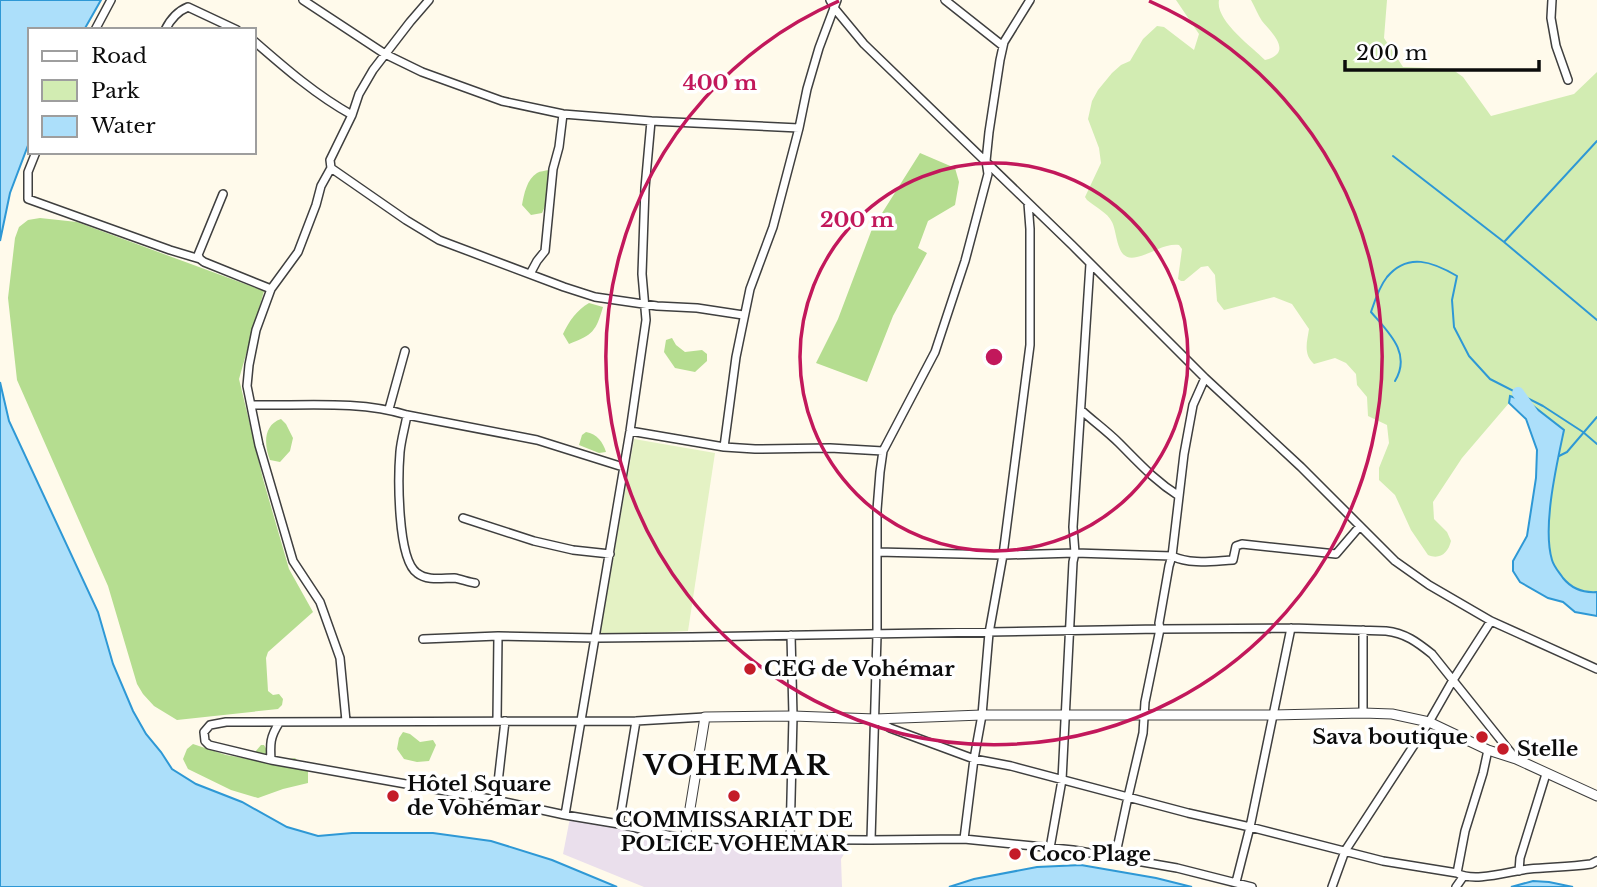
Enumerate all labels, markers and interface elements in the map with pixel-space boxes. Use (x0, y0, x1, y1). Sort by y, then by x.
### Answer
legend (28, 28, 256, 154)
scale bar (1345, 28, 1539, 72)
text: 200 m (1356, 40, 1428, 66)
text: Road (91, 43, 147, 69)
text: 400 m (683, 70, 757, 96)
text: Park (91, 78, 140, 104)
text: Water (90, 113, 155, 139)
text: 200 m (820, 207, 894, 233)
centre of rings (982, 345, 1006, 369)
place label: CEG de Vohémar (764, 656, 955, 682)
marker: CEG de Vohémar (742, 661, 758, 677)
place label: Sava boutique (1312, 724, 1468, 750)
marker: Sava boutique (1474, 729, 1490, 745)
place label: Stelle (1517, 736, 1578, 762)
marker: Stelle (1495, 741, 1511, 757)
district label: VOHEMAR (643, 748, 831, 783)
place label: Hôtel Square de Vohémar (407, 771, 551, 821)
marker: Hôtel Square de Vohémar (385, 788, 401, 804)
marker: COMMISSARIAT DE POLICE VOHEMAR (726, 788, 742, 804)
place label: COMMISSARIAT DE POLICE VOHEMAR (615, 807, 853, 857)
place label: Coco Plage (1029, 841, 1151, 867)
marker: Coco Plage (1007, 846, 1023, 862)

